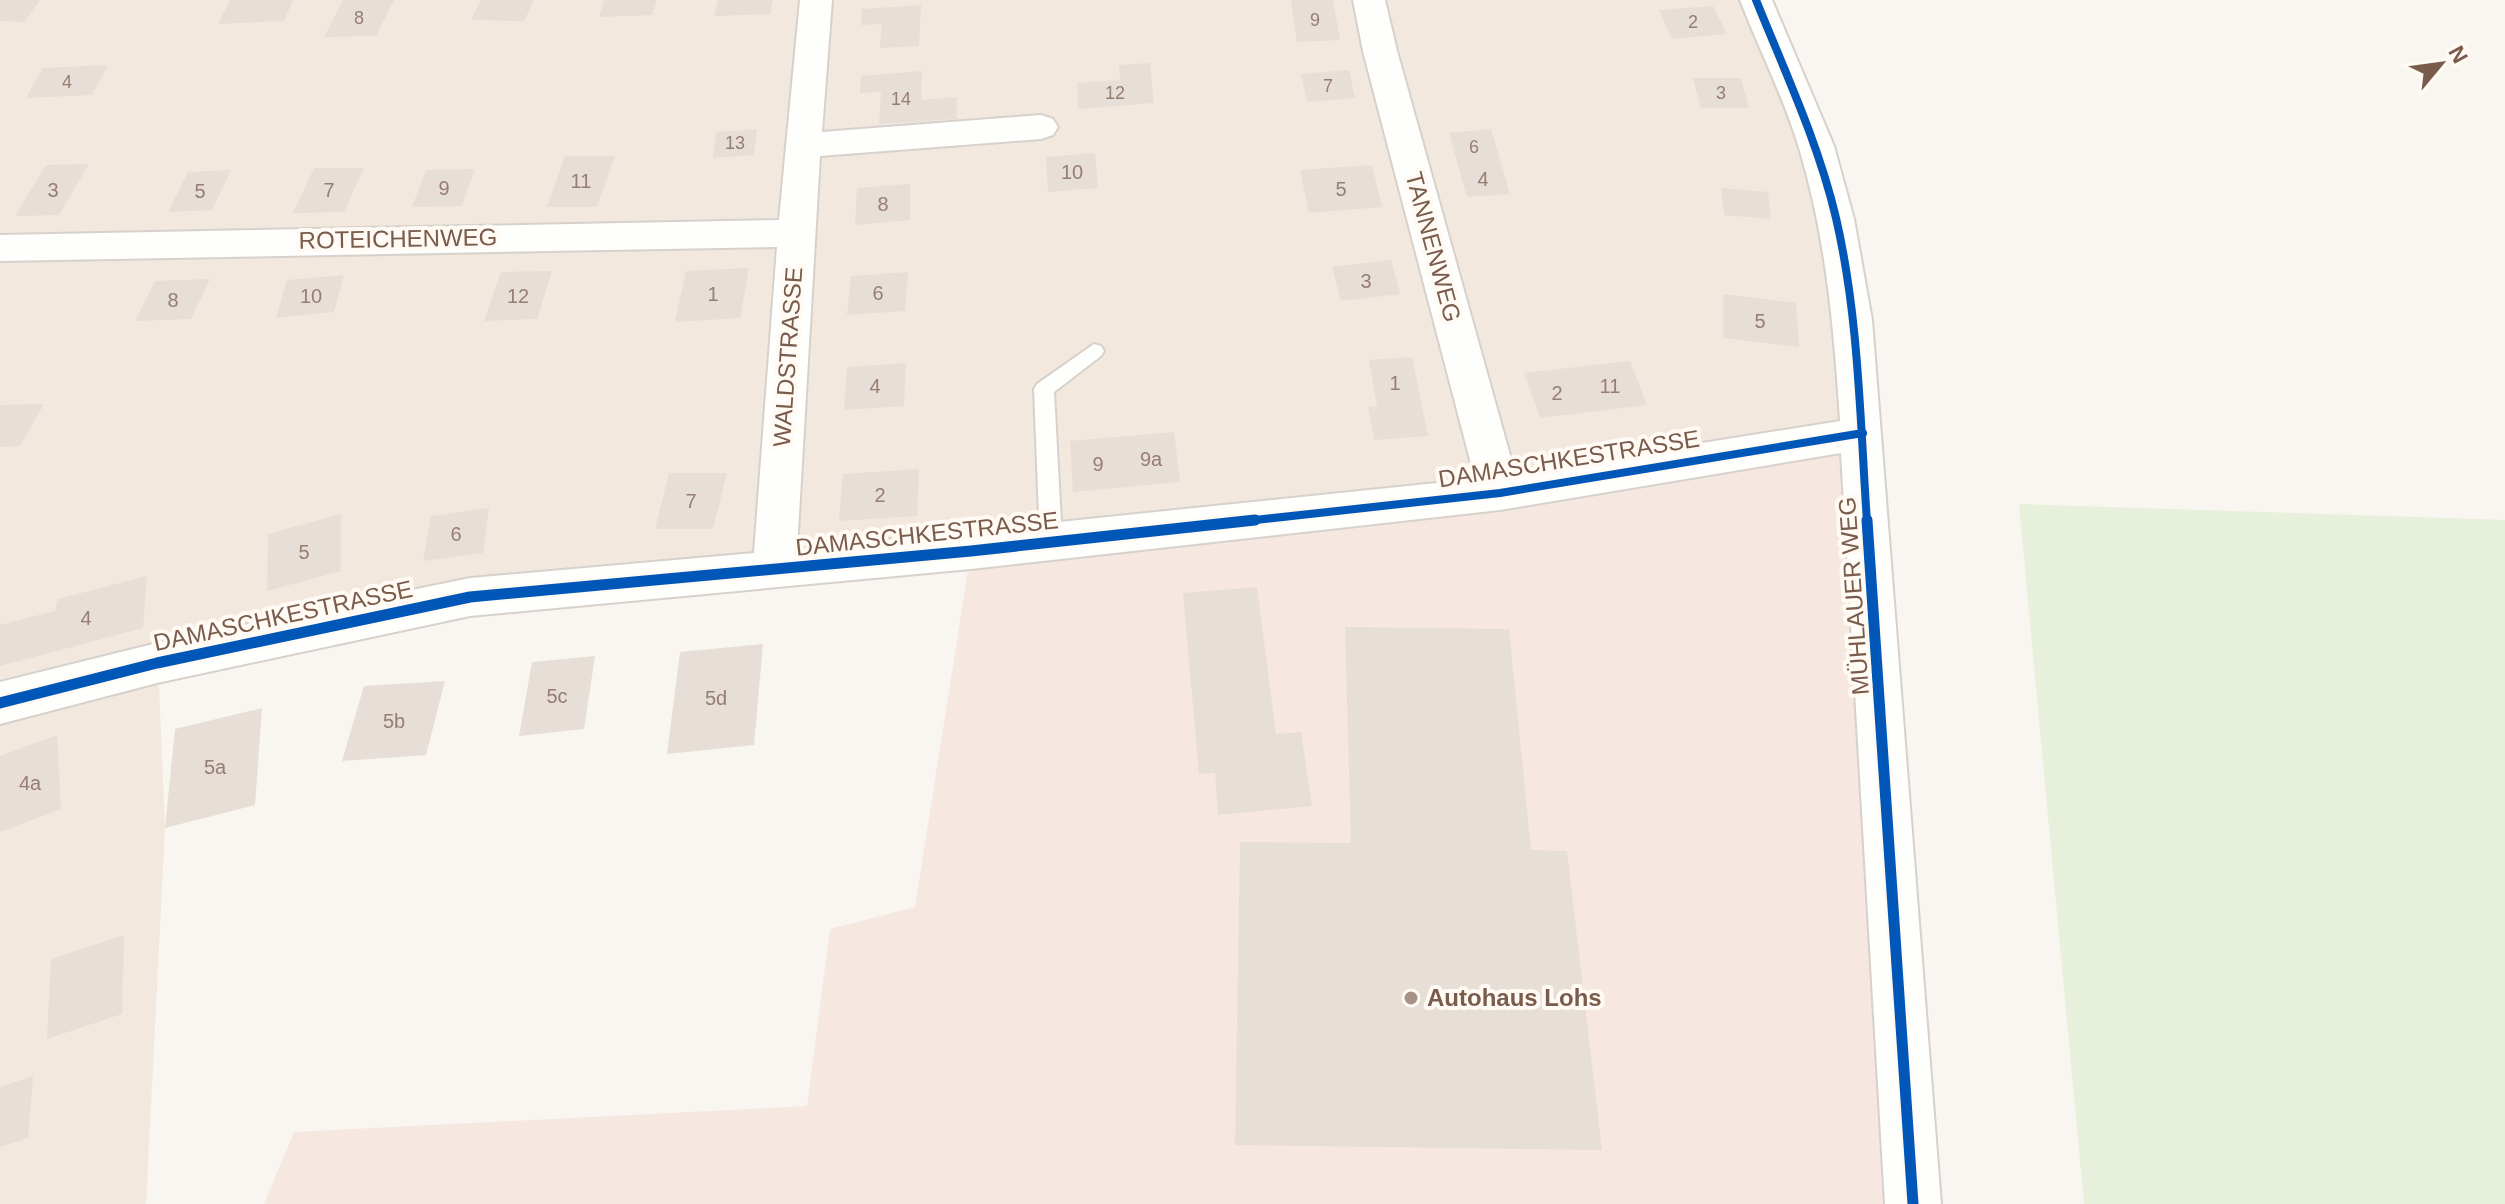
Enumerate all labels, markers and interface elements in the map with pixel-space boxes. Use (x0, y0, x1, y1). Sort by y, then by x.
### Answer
house number: 8 (354, 8, 364, 28)
house number: 9 (1310, 10, 1320, 30)
house number: 2 (1688, 12, 1698, 32)
north arrow (2401, 24, 2481, 104)
text: N (2443, 42, 2473, 68)
house number: 4 (62, 72, 72, 92)
house number: 7 (1323, 76, 1333, 96)
house number: 12 (1105, 83, 1125, 103)
house number: 3 (1716, 83, 1726, 103)
house number: 14 (891, 89, 911, 109)
house number: 13 (725, 133, 745, 153)
house number: 6 (1469, 137, 1479, 157)
house number: 10 (1061, 161, 1083, 183)
house number: 4 (1477, 168, 1489, 190)
street label: TANNENWEG (1400, 169, 1466, 325)
house number: 11 (571, 170, 591, 192)
house number: 9 (438, 177, 450, 199)
house number: 5 (1335, 178, 1347, 200)
house number: 3 (47, 179, 59, 201)
house number: 7 (323, 179, 335, 201)
house number: 5 (194, 180, 206, 202)
house number: 8 (877, 193, 889, 215)
street label: ROTEICHENWEG (298, 223, 498, 254)
street label: WALDSTRASSE (768, 266, 807, 448)
house number: 3 (1360, 270, 1372, 292)
house number: 6 (872, 282, 884, 304)
house number: 1 (707, 283, 719, 305)
house number: 10 (300, 285, 322, 307)
house number: 12 (507, 285, 529, 307)
house number: 8 (167, 289, 179, 311)
house number: 5 (1754, 310, 1766, 332)
house number: 1 (1389, 372, 1401, 394)
house number: 4 (869, 375, 881, 397)
house number: 11 (1600, 375, 1620, 397)
house number: 2 (1551, 382, 1563, 404)
street label: DAMASCHKESTRASSE (1436, 425, 1701, 492)
house number: 9a (1140, 448, 1163, 470)
house number: 9 (1092, 453, 1104, 475)
house number: 2 (874, 484, 886, 506)
house number: 7 (685, 490, 697, 512)
street label: MÜHLAUER WEG (1833, 496, 1874, 696)
street label: DAMASCHKESTRASSE (794, 506, 1060, 561)
house number: 6 (450, 523, 462, 545)
house number: 5 (298, 541, 310, 563)
street label: DAMASCHKESTRASSE (151, 575, 415, 656)
house number: 4 (80, 607, 92, 629)
house number: 5c (546, 685, 568, 707)
house number: 5d (705, 687, 727, 709)
house number: 5b (383, 710, 405, 732)
house number: 5a (204, 756, 227, 778)
house number: 4a (19, 772, 42, 794)
place label: Autohaus Lohs (1427, 984, 1602, 1011)
marker: Autohaus Lohs (1402, 989, 1420, 1007)

